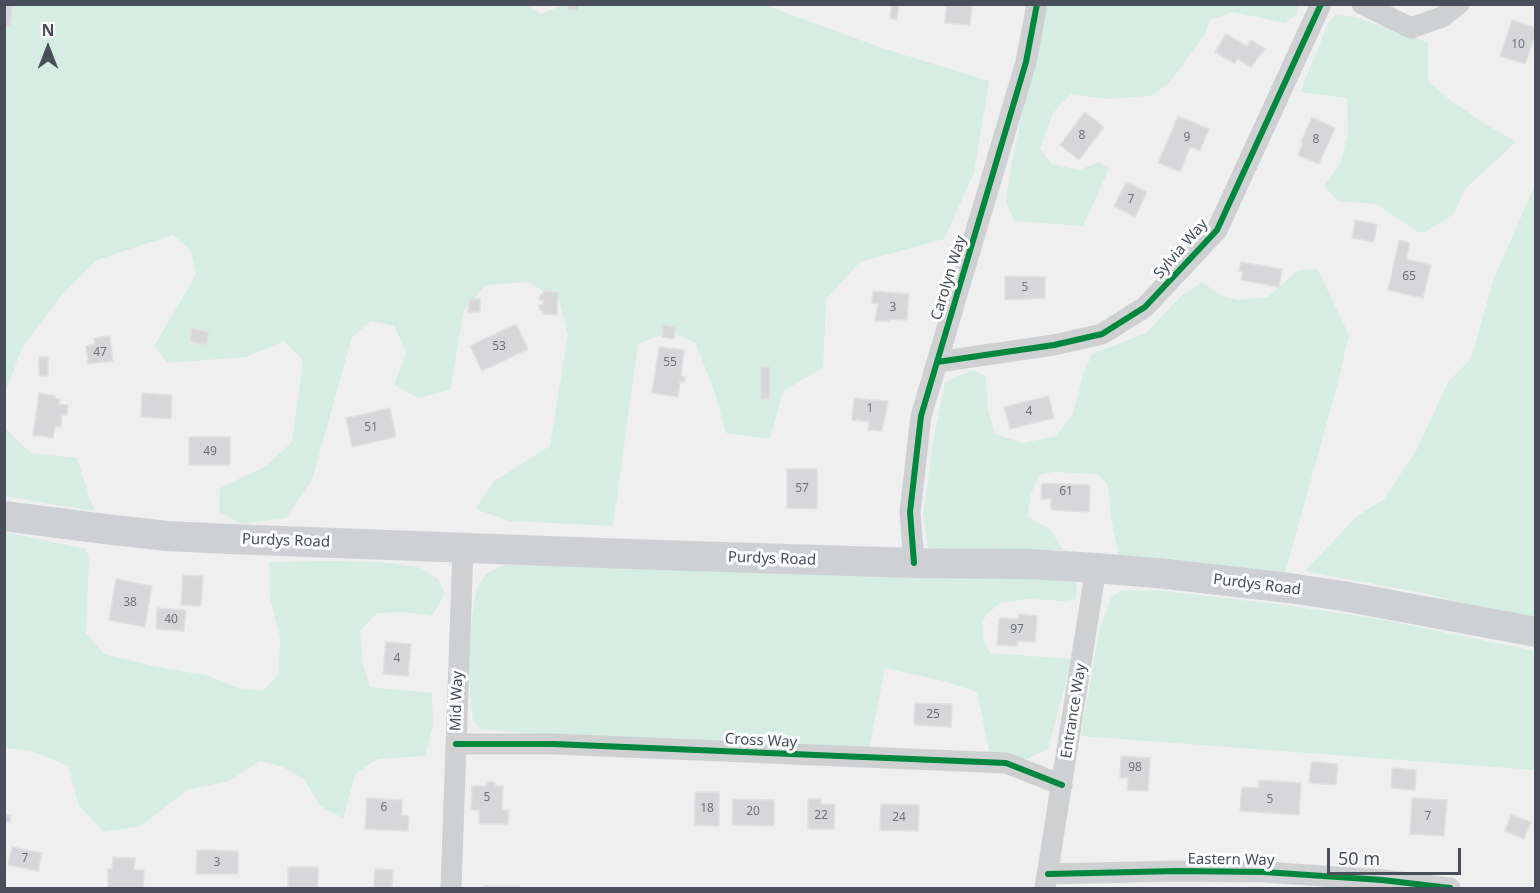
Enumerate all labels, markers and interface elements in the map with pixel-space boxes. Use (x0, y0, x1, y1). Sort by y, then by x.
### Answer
north arrow (18, 18, 78, 78)
text: N (41, 19, 55, 41)
house number: 10 (1511, 38, 1525, 52)
house number: 8 (1079, 129, 1085, 143)
house number: 9 (1184, 131, 1190, 145)
house number: 8 (1313, 133, 1319, 147)
house number: 7 (1128, 193, 1134, 207)
street label: Sylvia Way (1150, 215, 1212, 283)
street label: Carolyn Way (928, 234, 970, 322)
house number: 65 (1402, 270, 1416, 284)
house number: 5 (1022, 281, 1028, 295)
house number: 3 (890, 301, 896, 315)
house number: 53 (492, 340, 506, 354)
house number: 47 (93, 346, 107, 360)
house number: 55 (663, 356, 677, 370)
house number: 1 (867, 402, 873, 416)
house number: 4 (1026, 405, 1032, 419)
house number: 51 (364, 421, 378, 435)
house number: 49 (203, 445, 217, 459)
house number: 57 (795, 482, 809, 496)
house number: 61 (1059, 485, 1073, 499)
street label: Purdys Road (242, 530, 330, 552)
street label: Purdys Road (728, 548, 816, 570)
street label: Purdys Road (1212, 571, 1302, 599)
house number: 38 (123, 596, 137, 610)
house number: 40 (164, 613, 178, 627)
house number: 97 (1010, 623, 1024, 637)
house number: 4 (394, 652, 400, 666)
street label: Entrance Way (1058, 662, 1090, 760)
street label: Mid Way (447, 671, 467, 731)
house number: 25 (926, 708, 940, 722)
street label: Cross Way (724, 730, 798, 752)
house number: 98 (1128, 761, 1142, 775)
house number: 5 (484, 791, 490, 805)
house number: 5 (1267, 793, 1273, 807)
house number: 6 (381, 801, 387, 815)
house number: 18 (700, 802, 714, 816)
house number: 20 (746, 805, 760, 819)
house number: 22 (814, 809, 828, 823)
house number: 7 (1425, 810, 1431, 824)
house number: 24 (892, 811, 906, 825)
scale bar (1330, 836, 1464, 874)
text: 50 m (1338, 846, 1380, 870)
street label: Eastern Way (1187, 850, 1275, 870)
house number: 7 (22, 852, 28, 866)
house number: 3 (214, 856, 220, 870)

